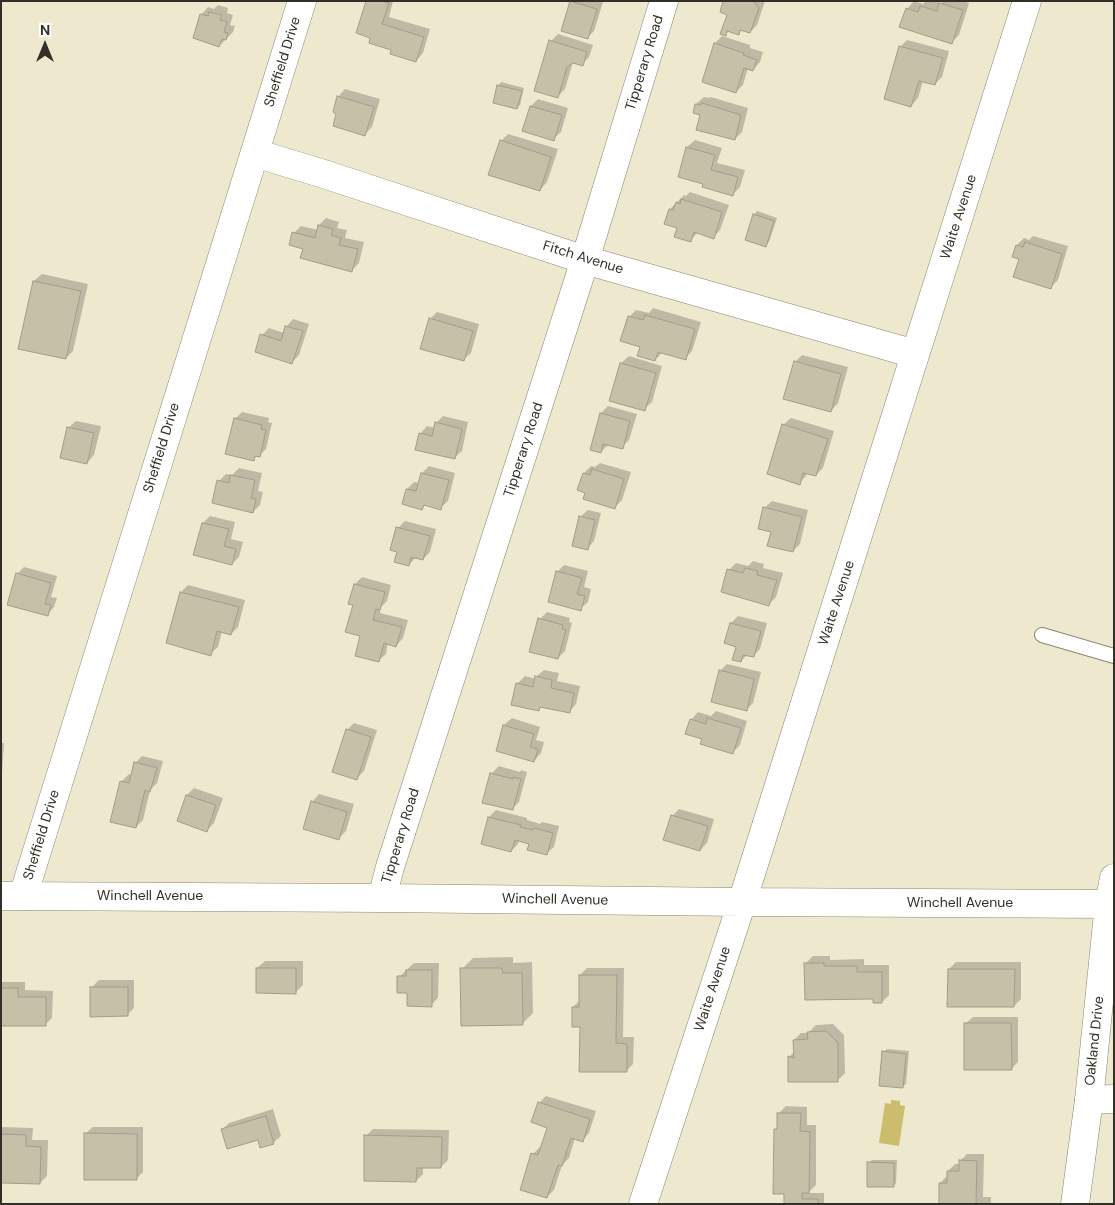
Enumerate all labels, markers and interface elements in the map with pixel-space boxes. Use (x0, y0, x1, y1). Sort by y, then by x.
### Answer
street label: Tipperary Road (623, 13, 667, 113)
street label: Sheffield Drive (261, 15, 305, 109)
north arrow (20, 20, 70, 70)
text: N (40, 21, 50, 39)
street label: Waite Avenue (937, 172, 981, 262)
street label: Fitch Avenue (541, 238, 625, 278)
street label: Tipperary Road (501, 400, 547, 500)
street label: Sheffield Drive (140, 401, 184, 495)
street label: Waite Avenue (815, 558, 859, 648)
street label: Tipperary Road (379, 786, 423, 886)
street label: Sheffield Drive (20, 788, 64, 882)
street label: Winchell Avenue (97, 888, 203, 904)
street label: Winchell Avenue (502, 891, 608, 909)
street label: Winchell Avenue (907, 895, 1013, 911)
street label: Waite Avenue (691, 944, 735, 1034)
street label: Oakland Drive (1082, 995, 1108, 1087)

